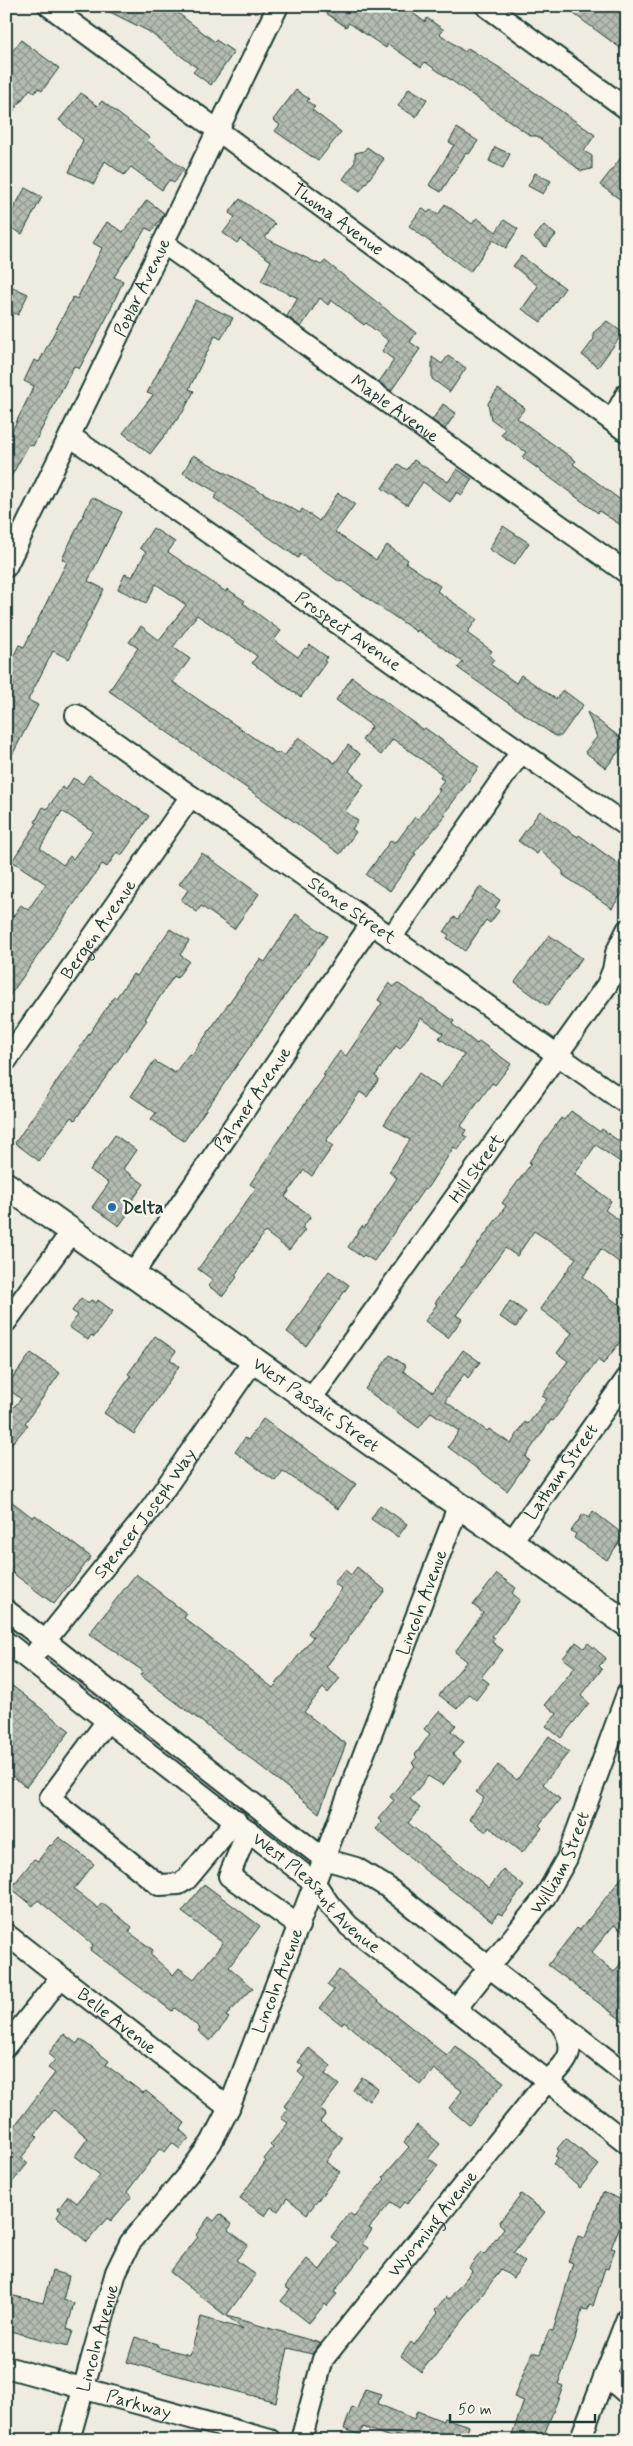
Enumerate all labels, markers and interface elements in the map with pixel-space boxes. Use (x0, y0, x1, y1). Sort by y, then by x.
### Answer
street label: Thoma Avenue (286, 178, 388, 262)
street label: Poplar Avenue (108, 234, 177, 341)
street label: Maple Avenue (346, 369, 444, 449)
street label: Prospect Avenue (290, 586, 406, 677)
street label: Stone Street (303, 871, 401, 950)
street label: Bergen Avenue (56, 875, 142, 985)
street label: Palmer Avenue (209, 1042, 297, 1157)
street label: Hill Street (444, 1129, 510, 1208)
place label: Delta (122, 1196, 164, 1220)
marker: Delta (106, 1201, 118, 1213)
street label: West Passaic Street (248, 1352, 384, 1458)
street label: Latham Street (520, 1419, 604, 1525)
street label: Spencer Joseph Way (89, 1444, 202, 1584)
street label: Lincoln Avenue (392, 1546, 454, 1659)
street label: William Street (525, 1808, 596, 1920)
street label: West Pleasant Avenue (247, 1828, 385, 1959)
street label: Lincoln Avenue (247, 1925, 309, 2037)
street label: Belle Avenue (72, 1983, 161, 2060)
street label: Wyoming Avenue (382, 2165, 484, 2283)
street label: Lincoln Avenue (72, 2281, 125, 2395)
street label: Parkway (104, 2384, 174, 2425)
scale bar (450, 2391, 596, 2423)
text: 50 m (458, 2400, 492, 2420)

